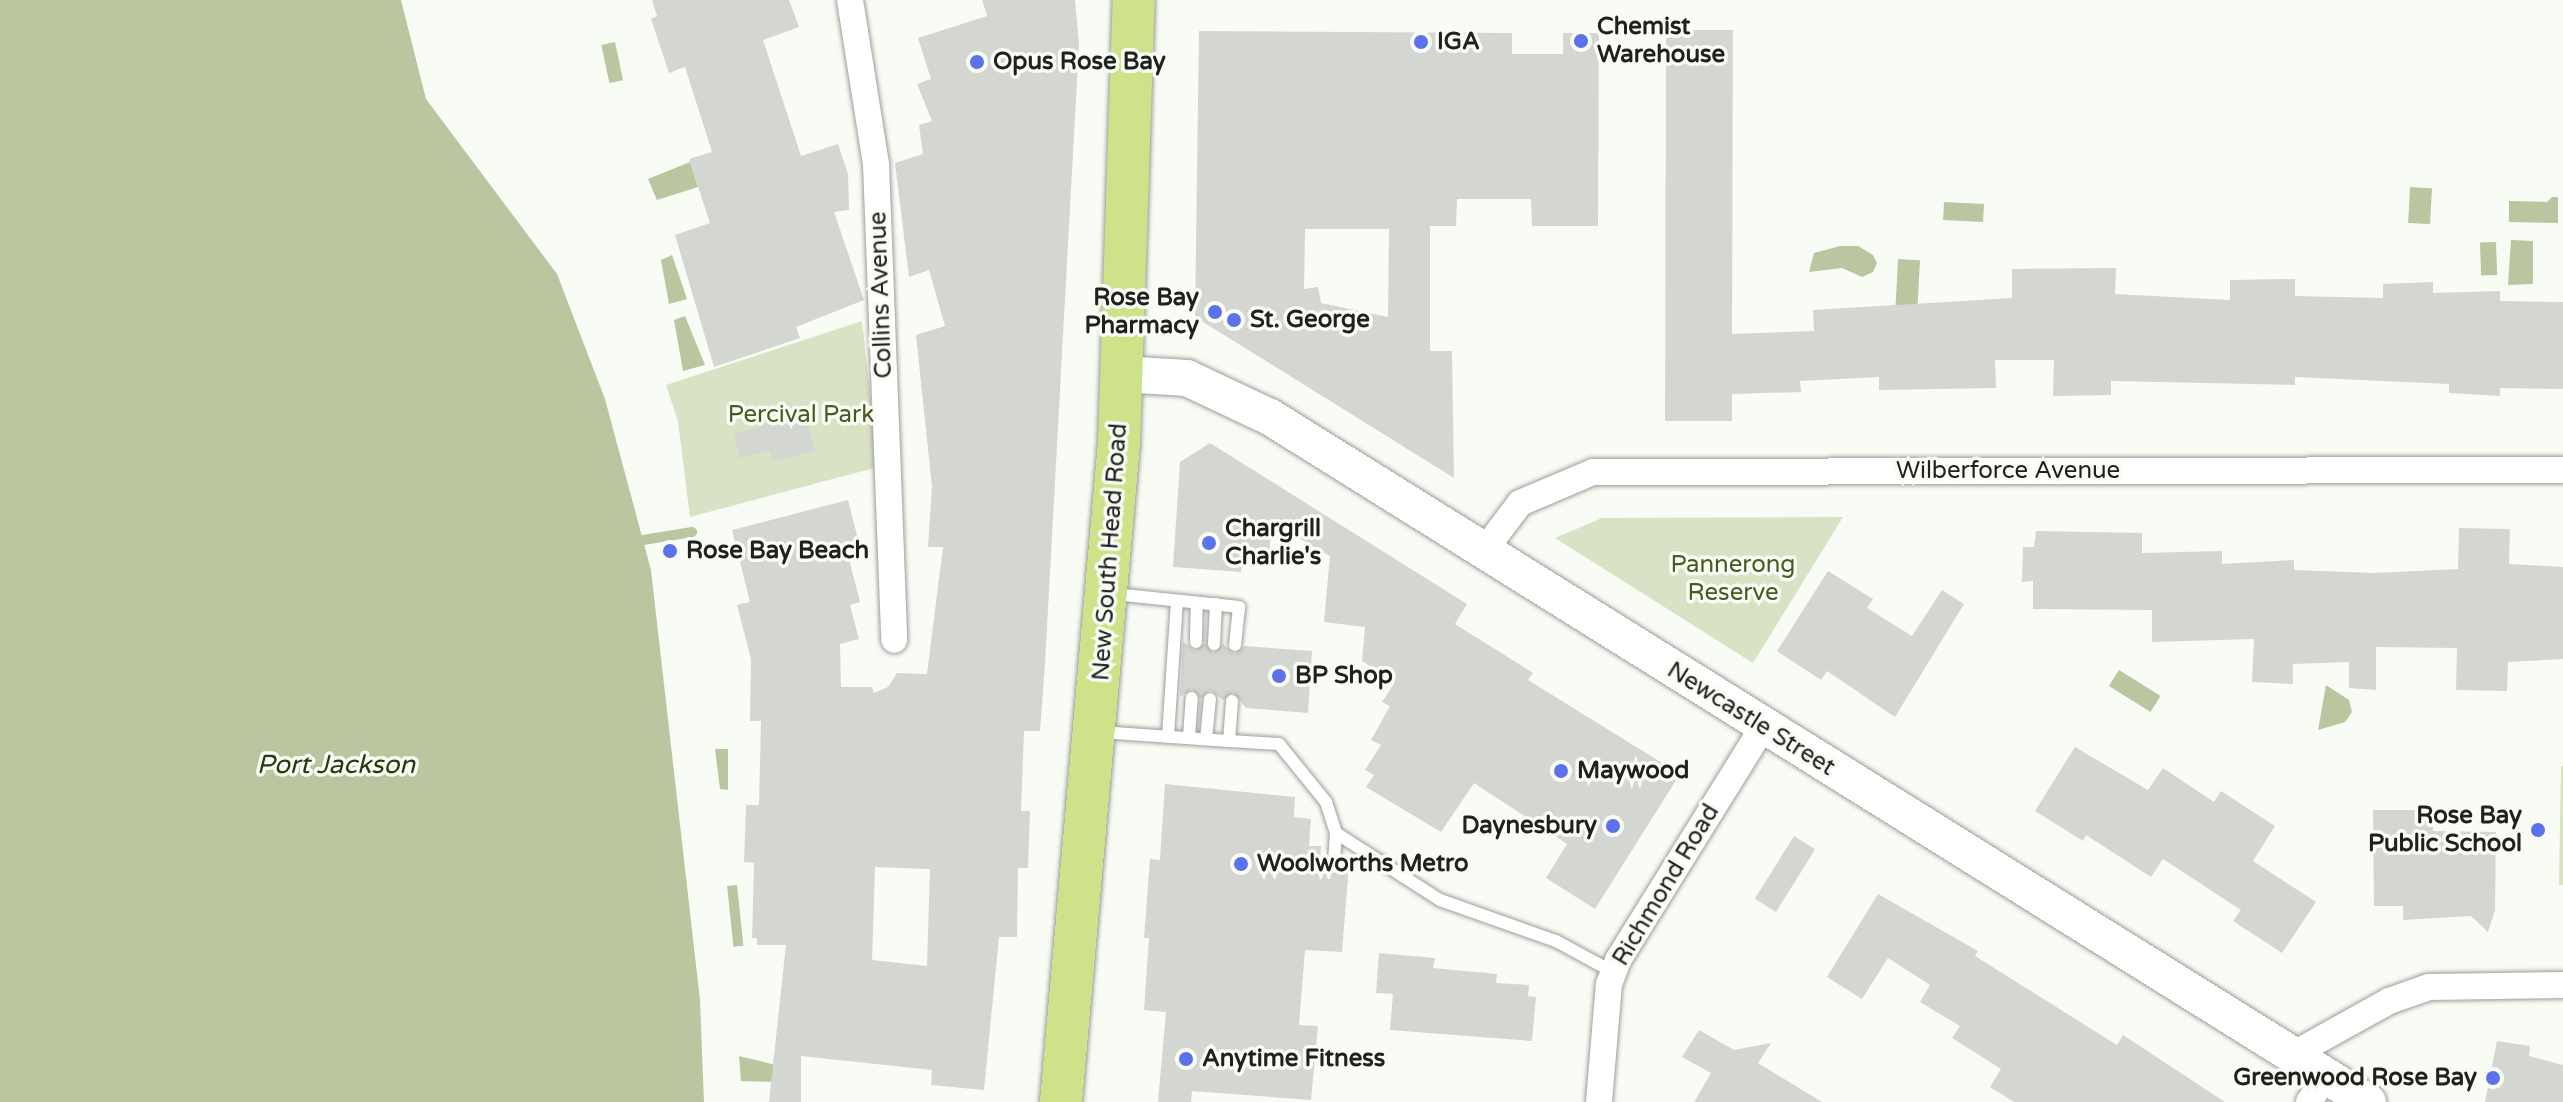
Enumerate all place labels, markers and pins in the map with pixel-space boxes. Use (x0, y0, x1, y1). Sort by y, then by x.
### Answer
place label: Chemist Warehouse (1597, 13, 1725, 69)
place label: IGA (1437, 28, 1480, 56)
marker: Chemist Warehouse (1572, 32, 1590, 50)
marker: IGA (1412, 33, 1430, 51)
place label: Opus Rose Bay (993, 48, 1166, 76)
marker: Opus Rose Bay (968, 53, 986, 71)
place label: Rose Bay Pharmacy (1085, 284, 1199, 340)
marker: Rose Bay Pharmacy (1206, 303, 1224, 321)
place label: St. George (1250, 306, 1370, 334)
marker: St. George (1225, 311, 1243, 329)
place label: Chargrill Charlie's (1225, 515, 1321, 571)
marker: Chargrill Charlie's (1200, 534, 1218, 552)
place label: Rose Bay Beach (686, 537, 869, 565)
marker: Rose Bay Beach (661, 542, 679, 560)
place label: BP Shop (1295, 662, 1393, 690)
marker: BP Shop (1270, 667, 1288, 685)
place label: Maywood (1577, 757, 1690, 785)
marker: Maywood (1552, 762, 1570, 780)
place label: Rose Bay Public School (2368, 802, 2522, 858)
place label: Daynesbury (1461, 812, 1597, 840)
marker: Daynesbury (1604, 817, 1622, 835)
marker: Rose Bay Public School (2529, 821, 2547, 839)
place label: Woolworths Metro (1257, 850, 1469, 878)
marker: Woolworths Metro (1232, 855, 1250, 873)
place label: Anytime Fitness (1202, 1045, 1385, 1073)
marker: Anytime Fitness (1177, 1050, 1195, 1068)
place label: Greenwood Rose Bay (2233, 1064, 2477, 1092)
marker: Greenwood Rose Bay (2484, 1069, 2502, 1087)

